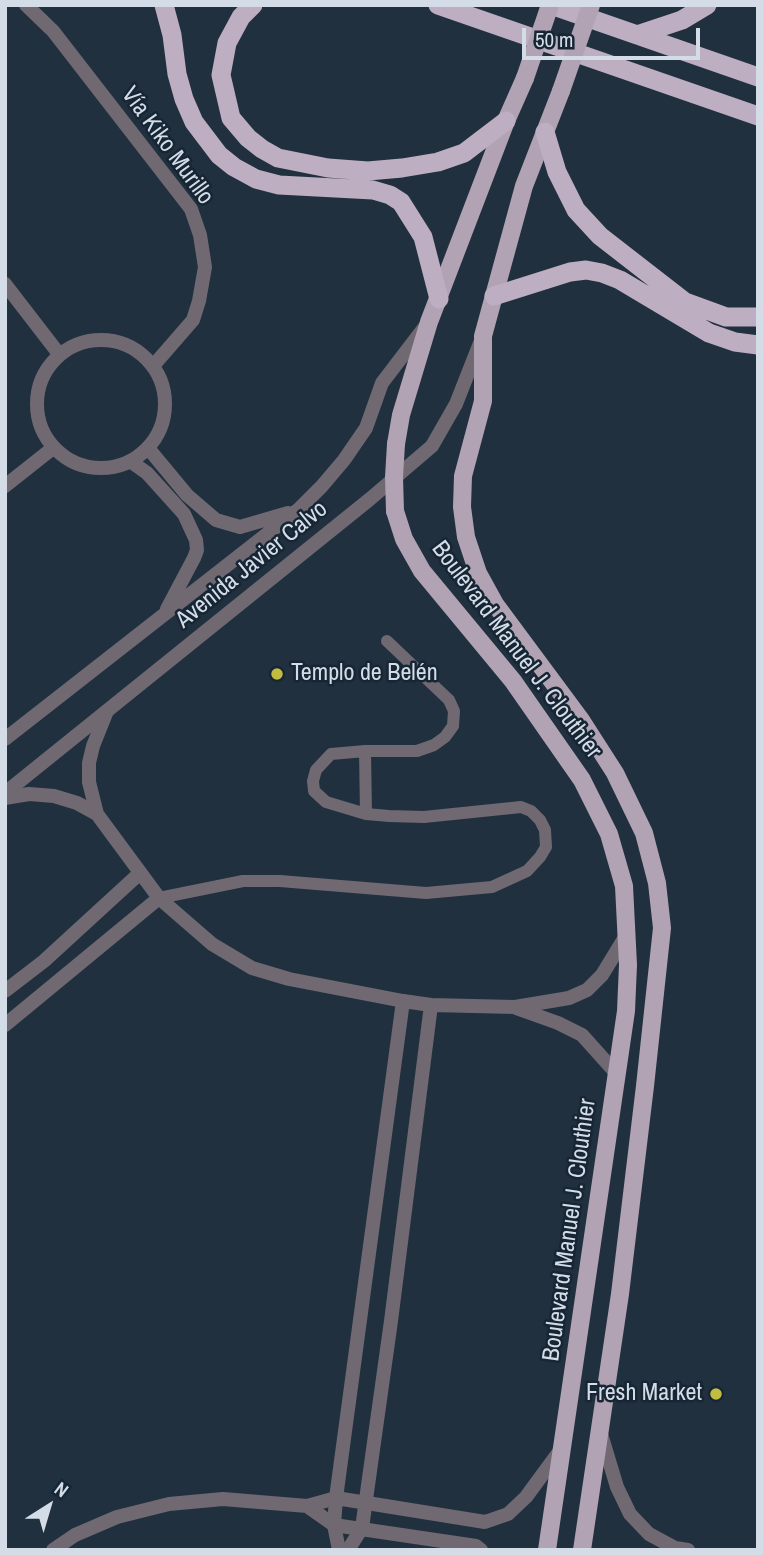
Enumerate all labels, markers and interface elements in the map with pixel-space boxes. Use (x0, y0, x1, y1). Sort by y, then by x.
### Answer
scale bar (525, 14, 704, 58)
text: 50 m (535, 25, 573, 54)
street label: Vía Kiko Murillo (115, 81, 219, 211)
street label: Avenida Javier Calvo (170, 495, 334, 635)
street label: Boulevard Manuel J. Clouthier (425, 536, 607, 764)
place label: Templo de Belén (291, 660, 438, 688)
marker: Templo de Belén (269, 666, 285, 682)
street label: Boulevard Manuel J. Clouthier (537, 1097, 603, 1363)
place label: Fresh Market (586, 1380, 702, 1408)
marker: Fresh Market (708, 1386, 724, 1402)
north arrow (14, 1471, 84, 1541)
text: N (49, 1475, 74, 1503)

